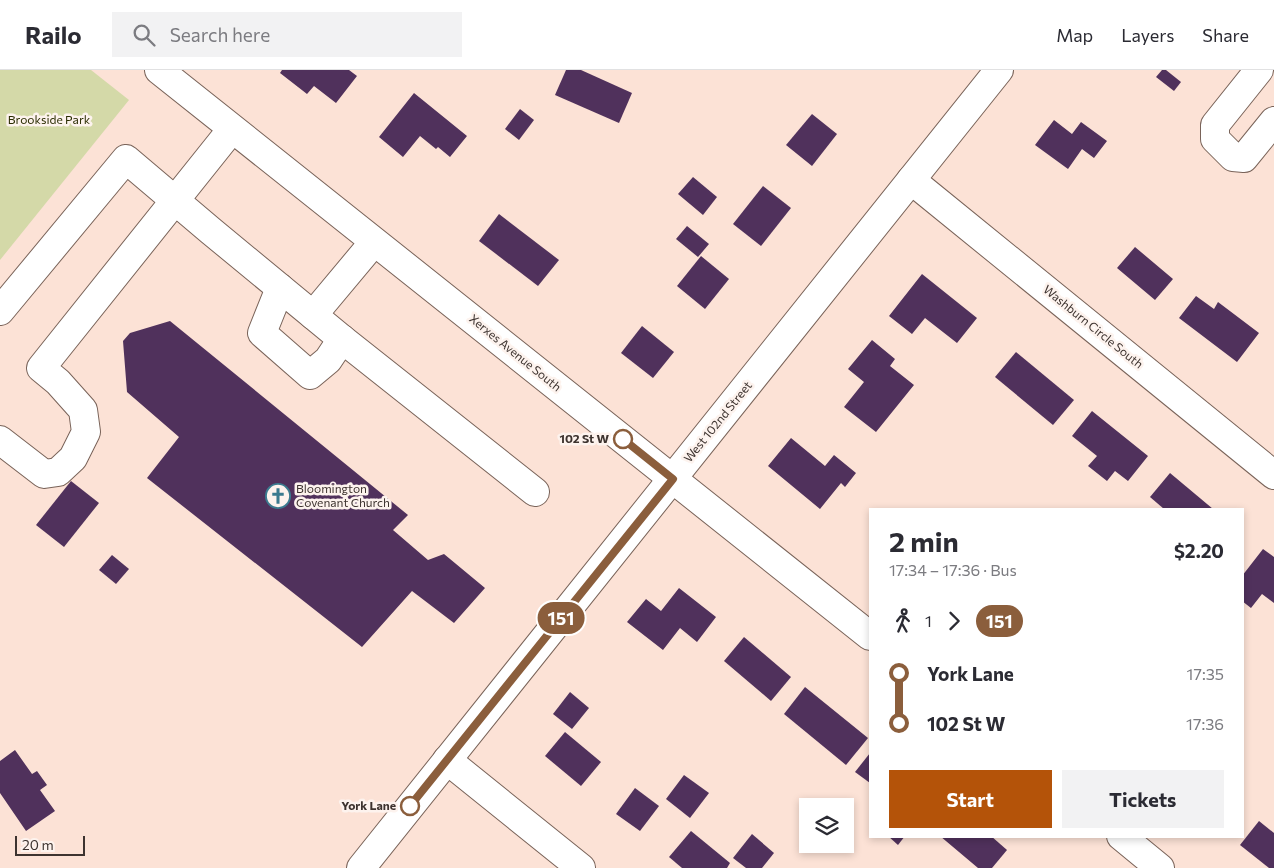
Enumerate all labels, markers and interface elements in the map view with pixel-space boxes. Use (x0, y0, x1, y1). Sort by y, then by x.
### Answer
search box (112, 12, 462, 57)
text: Railo (25, 20, 82, 49)
icon: search (130, 21, 158, 49)
text: Search here (170, 23, 270, 46)
text: Map (1056, 24, 1093, 46)
text: Layers (1121, 24, 1174, 46)
text: Share (1202, 24, 1249, 46)
park label: Brookside Park (8, 112, 91, 126)
street label: Washburn Circle South (1041, 282, 1146, 371)
street label: Xerxes Avenue South (467, 311, 564, 394)
street label: West 102nd Street (680, 378, 754, 465)
marker: 102 St W (613, 429, 633, 449)
place label: 102 St W (560, 431, 609, 445)
place label: Bloomington Covenant Church (296, 481, 390, 509)
church icon: Bloomington Covenant Church (265, 483, 291, 509)
text: 2 min (889, 524, 959, 558)
text: $2.20 (1174, 539, 1224, 562)
text: 17:34 – 17:36 · Bus (889, 560, 1017, 579)
line badge: 151 (532, 602, 590, 634)
text: 151 (548, 607, 574, 629)
icon: walk (889, 607, 917, 635)
icon: forward (940, 607, 968, 635)
text: 151 (986, 610, 1013, 632)
text: 1 (925, 611, 932, 630)
text: York Lane (927, 662, 1014, 685)
text: 17:35 (1187, 664, 1224, 683)
text: 102 St W (927, 712, 1005, 735)
text: 17:36 (1186, 714, 1224, 733)
button: Start (889, 770, 1052, 828)
button: Tickets (1062, 770, 1224, 828)
marker: York Lane (400, 796, 420, 816)
place label: York Lane (341, 798, 396, 812)
map controls (799, 798, 854, 853)
button: layers (799, 798, 854, 853)
scale bar (15, 833, 85, 856)
text: 20 m (22, 836, 54, 853)

